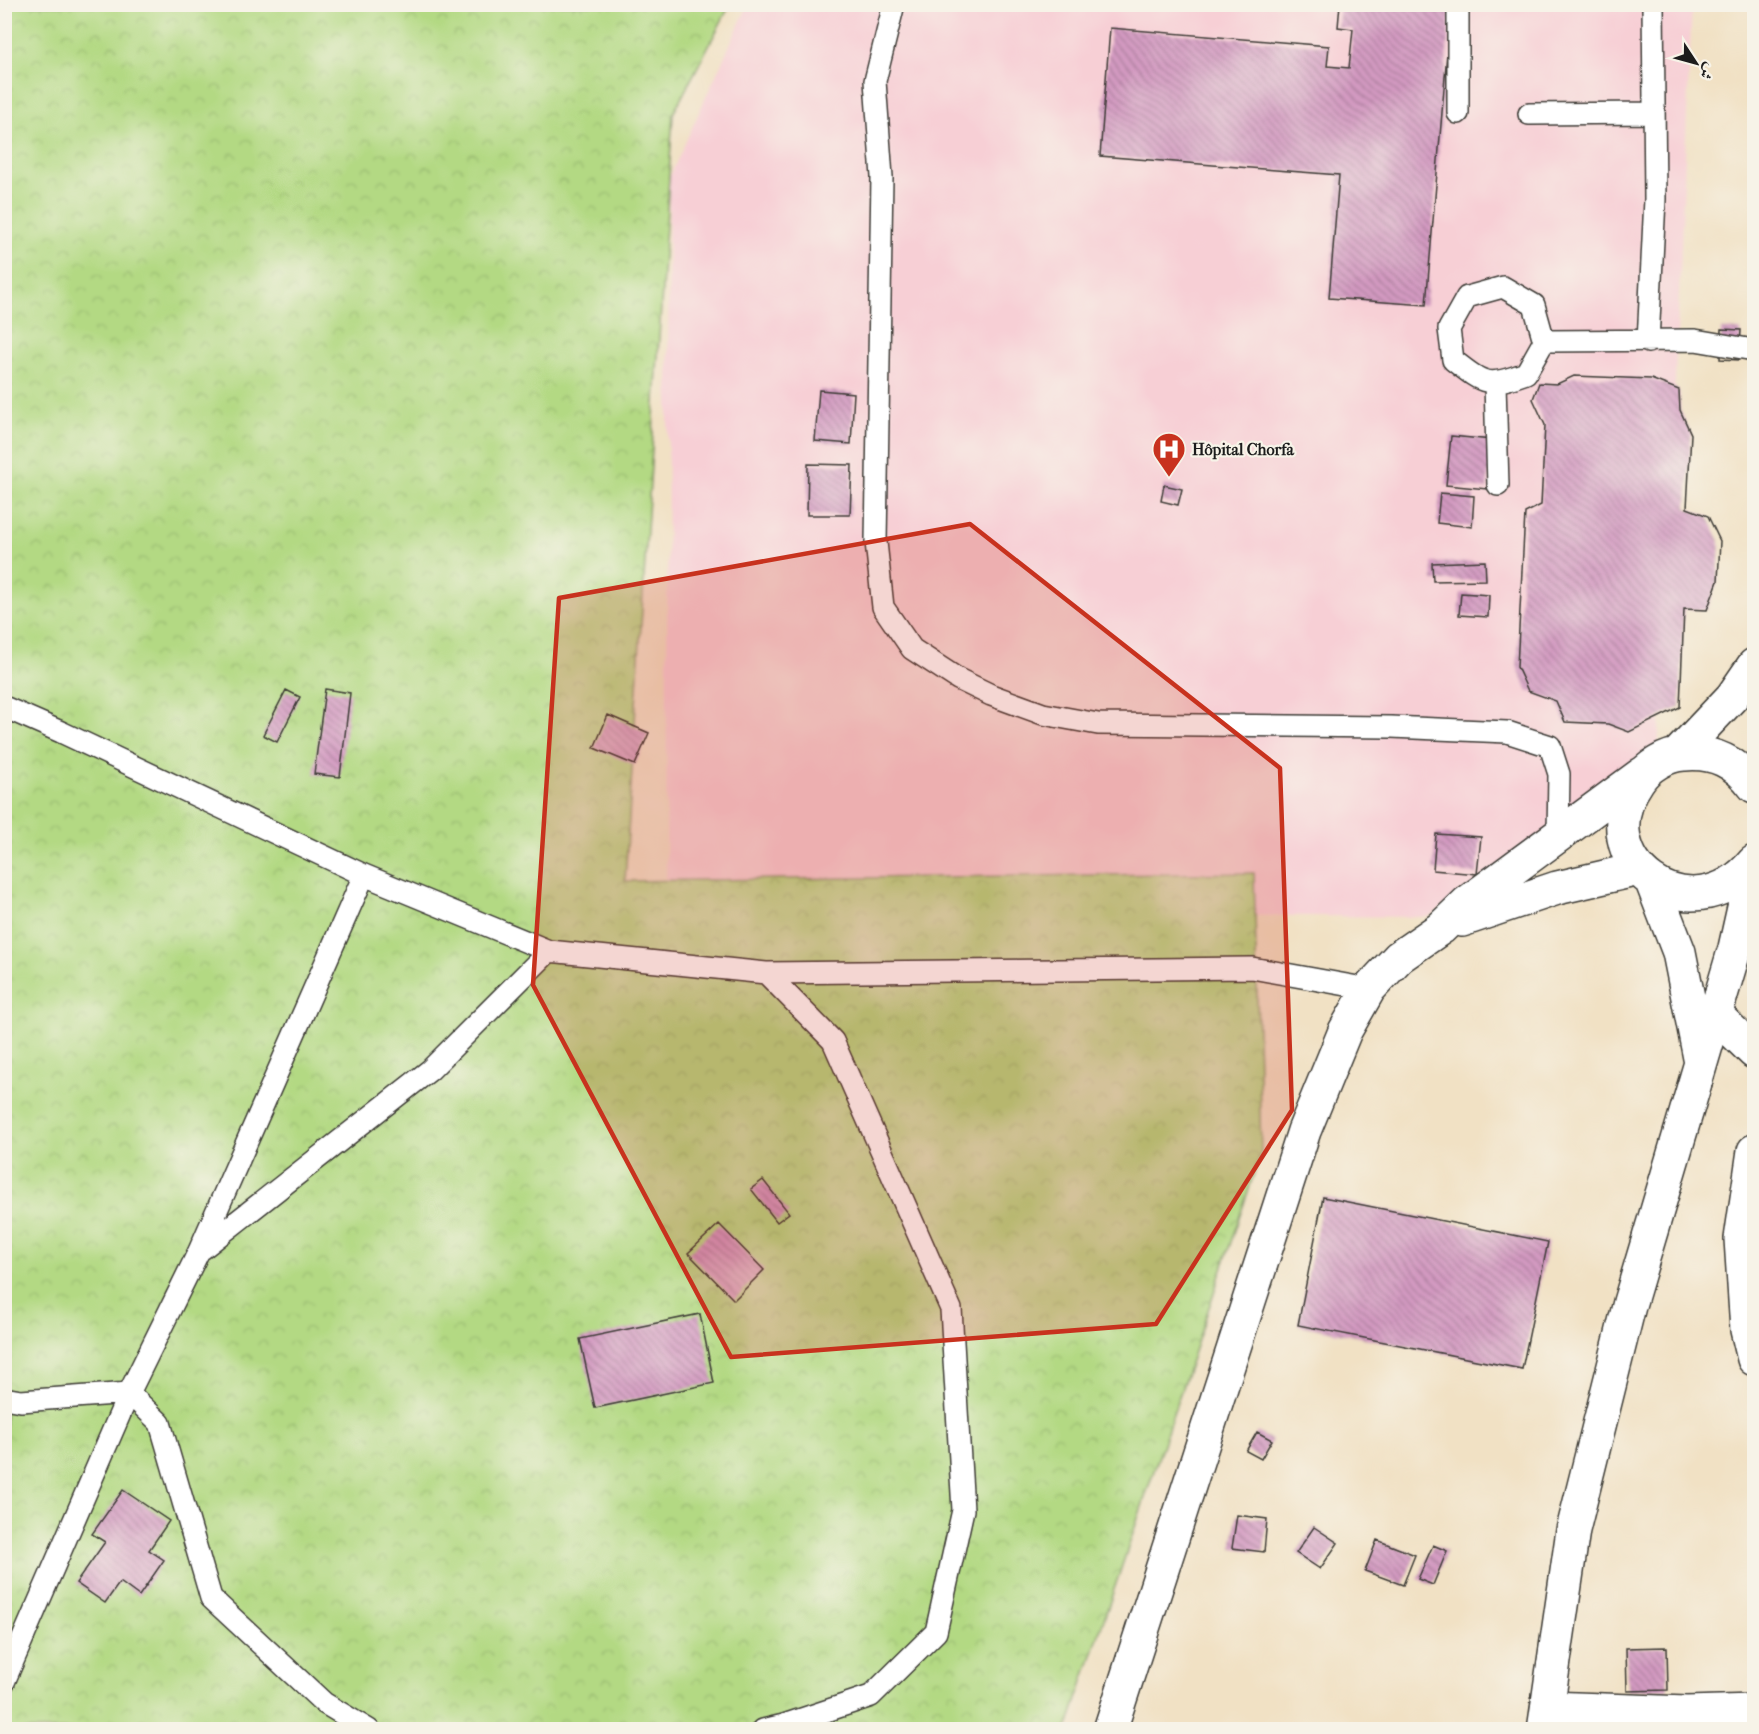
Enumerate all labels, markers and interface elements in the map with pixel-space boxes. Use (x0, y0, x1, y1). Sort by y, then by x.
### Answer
north arrow (1666, 33, 1726, 93)
text: ش (1695, 60, 1720, 84)
hospital icon: Hôpital Chorfa (1151, 431, 1187, 478)
place label: Hôpital Chorfa (1192, 440, 1295, 460)

